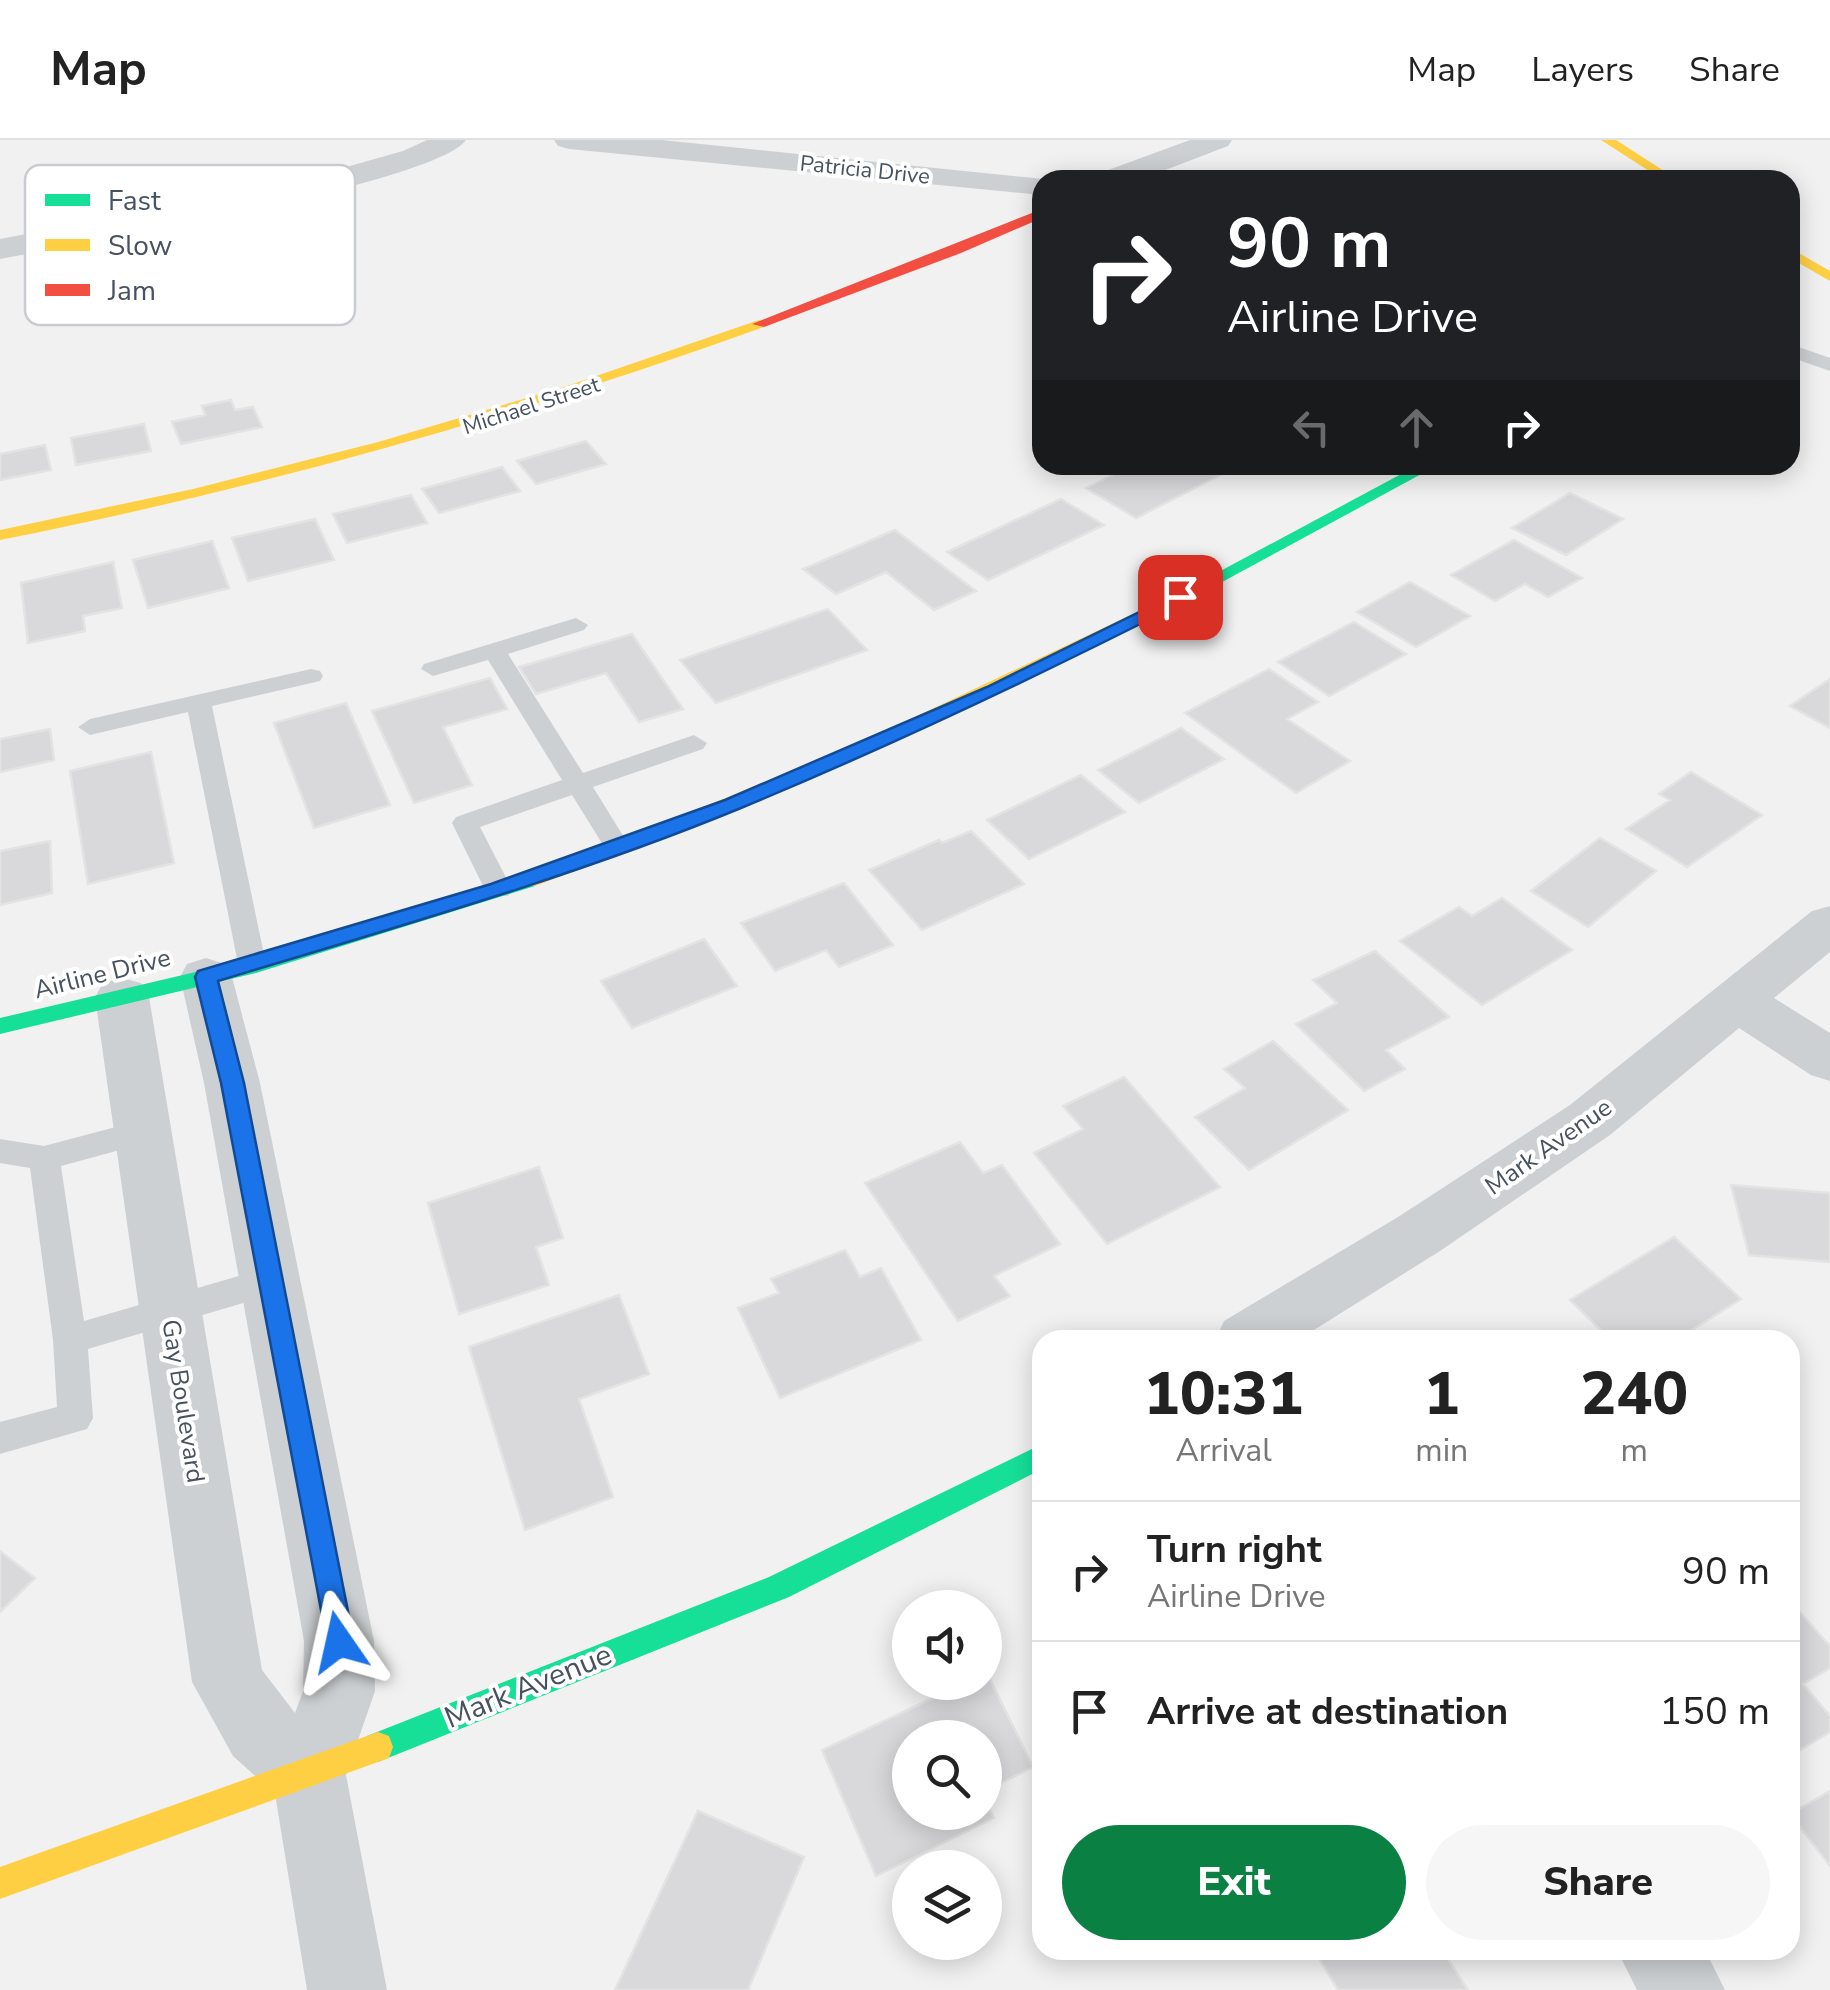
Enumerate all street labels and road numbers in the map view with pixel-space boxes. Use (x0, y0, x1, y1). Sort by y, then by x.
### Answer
street label: Patricia Drive (798, 148, 931, 192)
street label: Michael Street (459, 370, 604, 442)
street label: Airline Drive (30, 941, 174, 1007)
street label: Mark Avenue (1478, 1091, 1619, 1203)
street label: Gay Boulevard (153, 1317, 213, 1485)
street label: Mark Avenue (438, 1634, 618, 1739)

